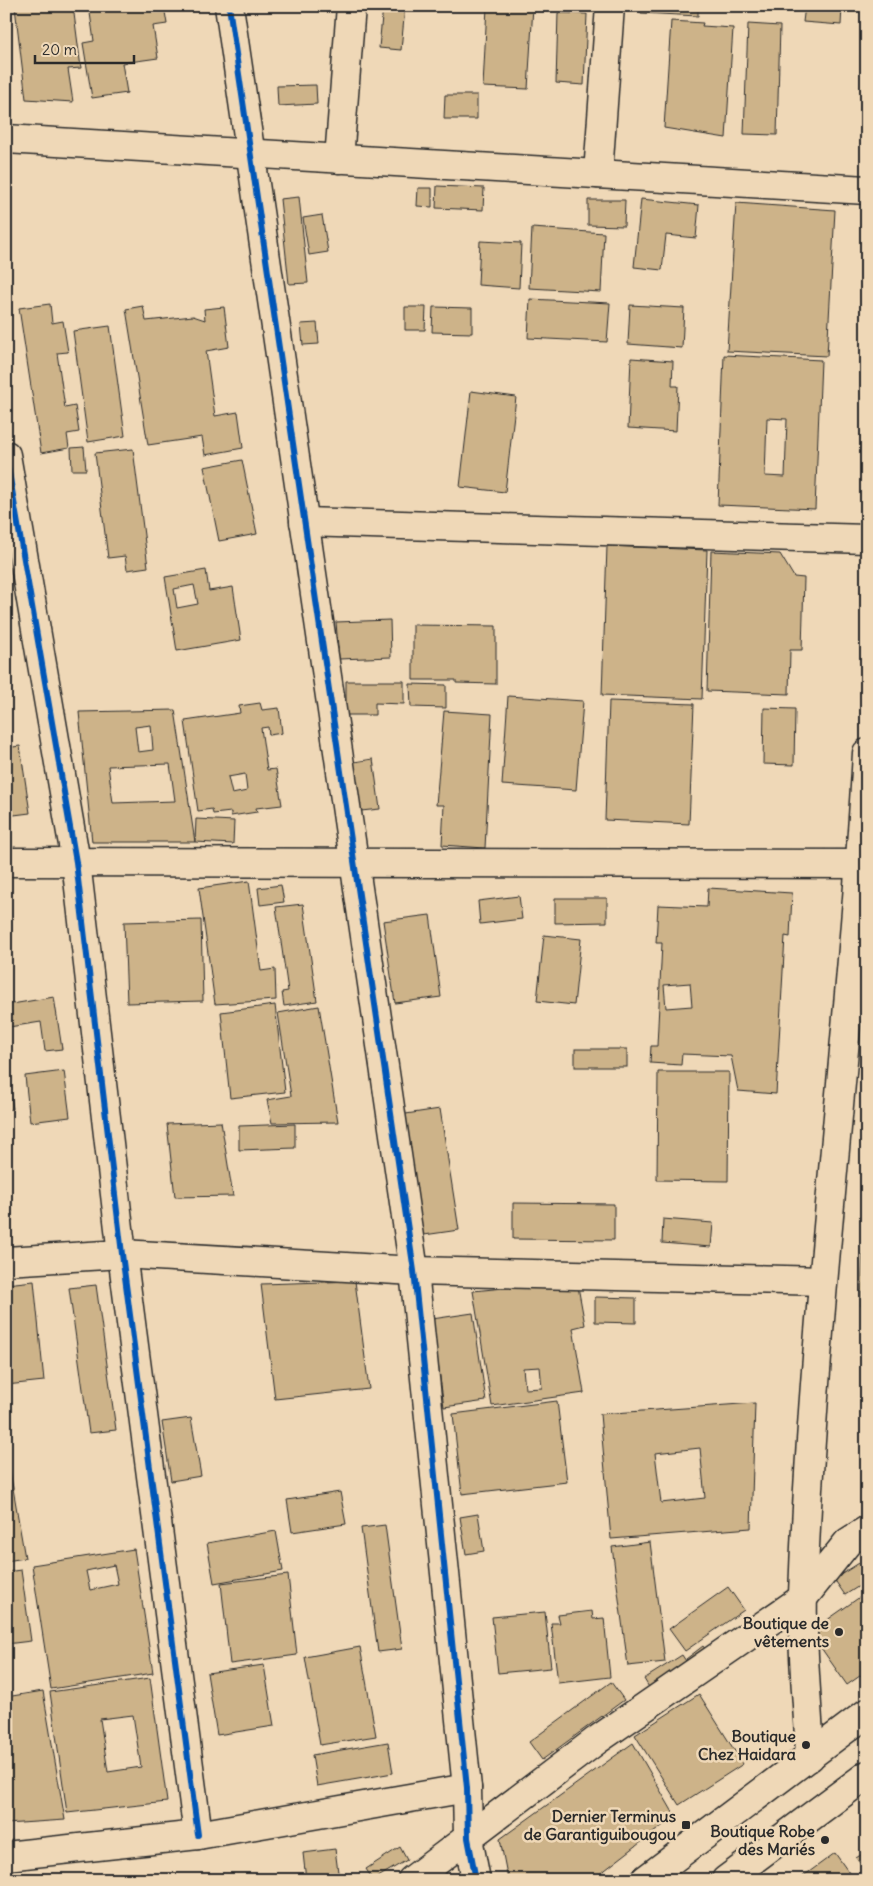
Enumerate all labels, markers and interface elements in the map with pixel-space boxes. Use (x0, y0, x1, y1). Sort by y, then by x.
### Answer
scale bar (35, 32, 134, 64)
text: 20 m (42, 40, 77, 59)
place label: Boutique de vêtements (743, 1613, 829, 1651)
marker: Boutique de vêtements (833, 1626, 845, 1638)
place label: Boutique Chez Haidara (698, 1726, 796, 1764)
marker: Boutique Chez Haidara (800, 1739, 812, 1751)
place label: Dernier Terminus de Garantiguibougou (524, 1806, 677, 1845)
marker: Dernier Terminus de Garantiguibougou (680, 1819, 692, 1831)
place label: Boutique Robe des Mariés (710, 1821, 815, 1859)
marker: Boutique Robe des Mariés (819, 1834, 831, 1846)

